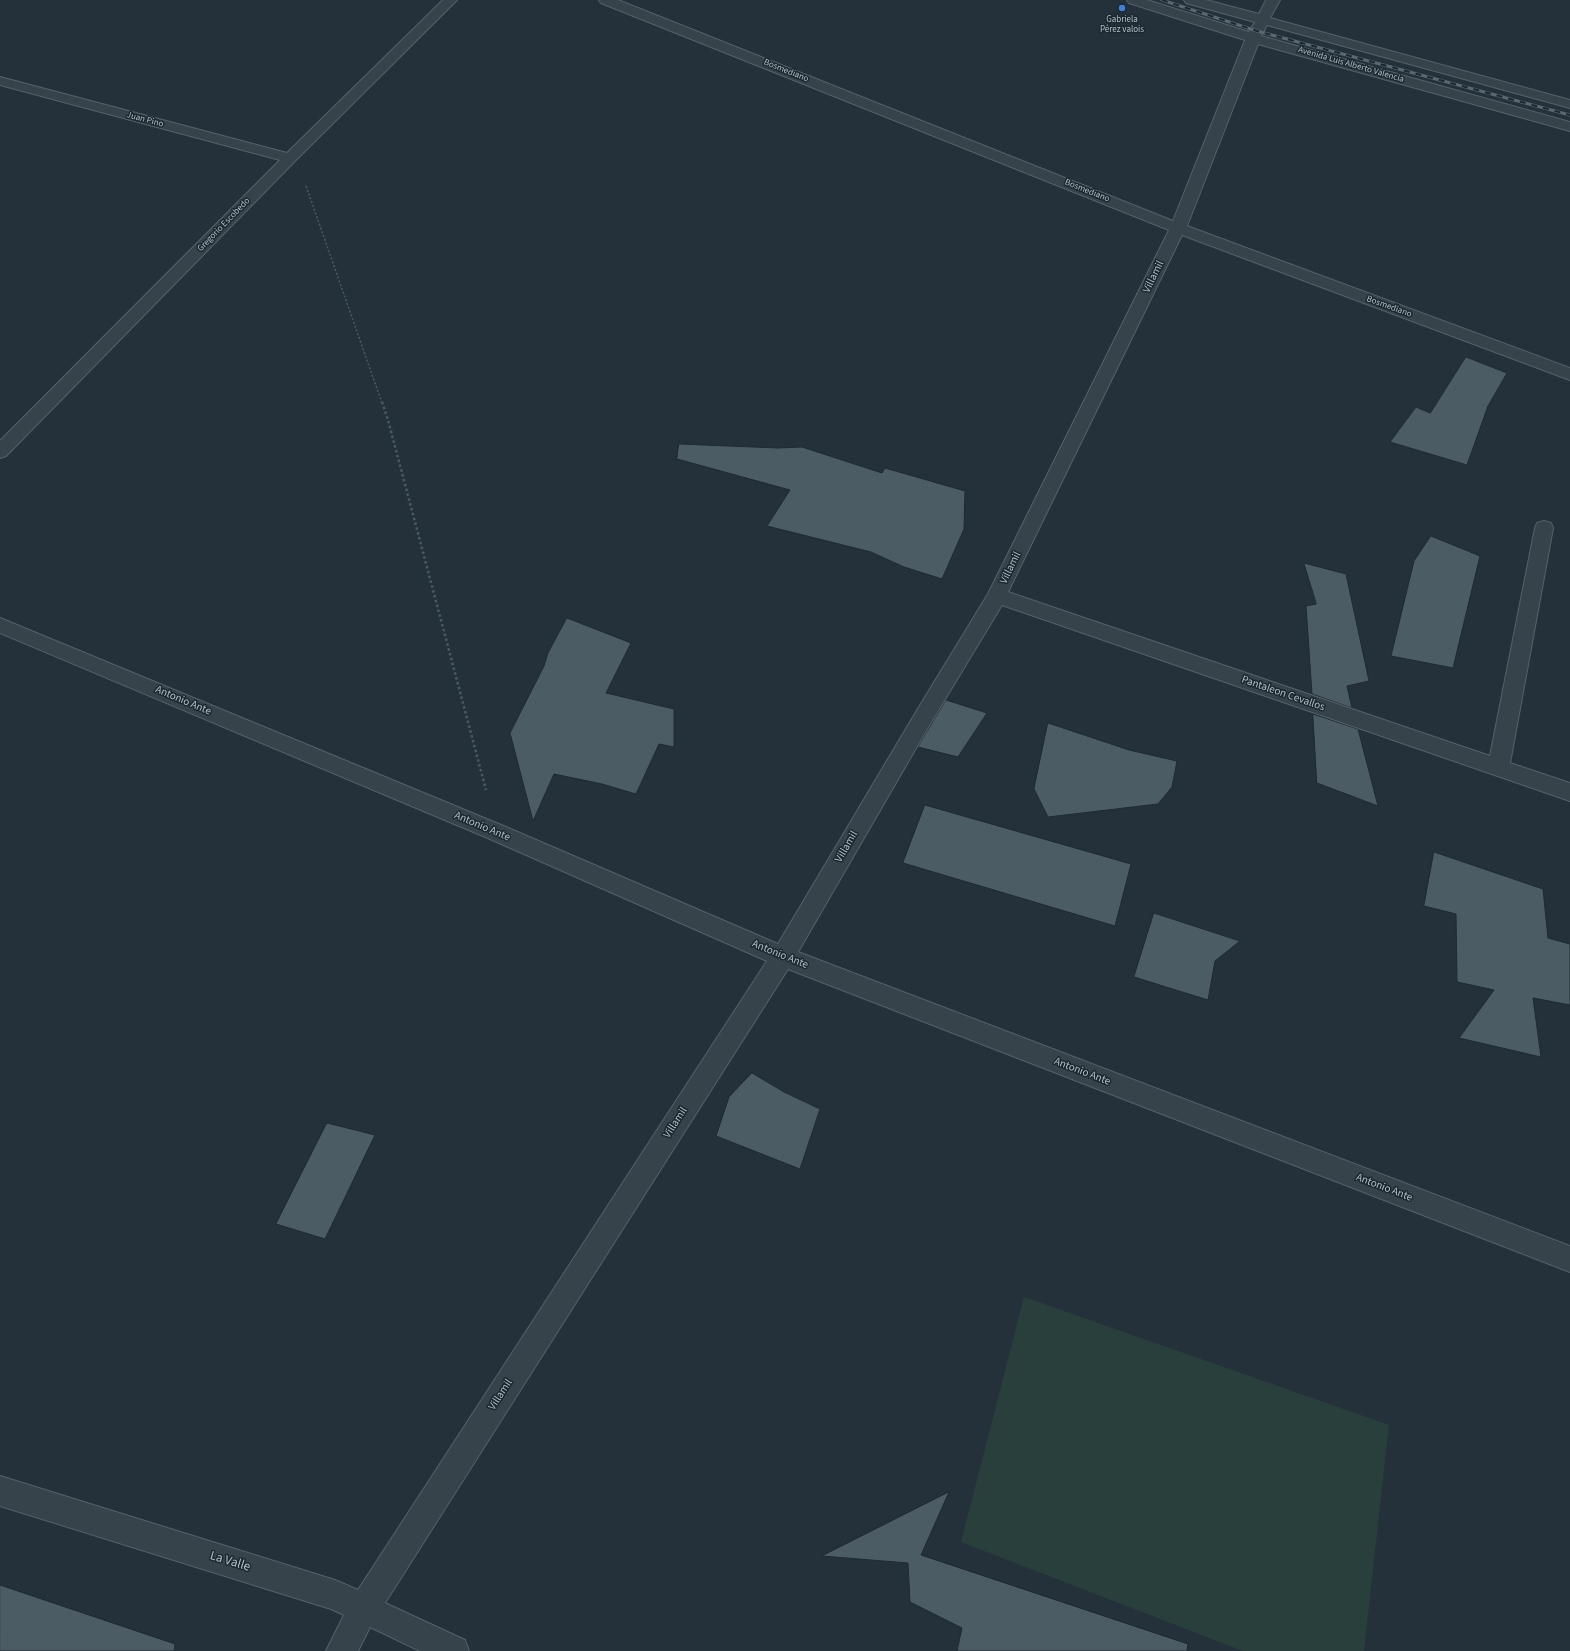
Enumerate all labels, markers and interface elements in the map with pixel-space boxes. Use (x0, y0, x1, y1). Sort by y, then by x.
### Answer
marker: Gabriela Pérez valois (1117, 3, 1127, 13)
place label: Gabriela Pérez valois (1100, 15, 1144, 36)
street label: Avenida Luis Alberto Valencia (1297, 45, 1405, 85)
street label: Bosmediano (762, 57, 810, 85)
street label: Juan Pino (125, 110, 165, 130)
street label: Bosmediano (1063, 177, 1111, 205)
street label: Gregorio Escobedo (195, 196, 253, 254)
street label: Villamil (1141, 259, 1167, 295)
street label: Bosmediano (1365, 294, 1413, 320)
street label: Villamil (998, 550, 1024, 586)
street label: Pantaleon Cevallos (1240, 674, 1326, 714)
street label: Antonio Ante (153, 683, 213, 719)
street label: Antonio Ante (452, 809, 512, 845)
street label: Villamil (833, 829, 861, 865)
street label: Antonio Ante (750, 938, 810, 972)
street label: Antonio Ante (1052, 1055, 1112, 1089)
street label: Villamil (661, 1105, 691, 1141)
street label: Antonio Ante (1354, 1171, 1414, 1205)
street label: Villamil (486, 1377, 516, 1413)
street label: La Valle (208, 1548, 252, 1576)

